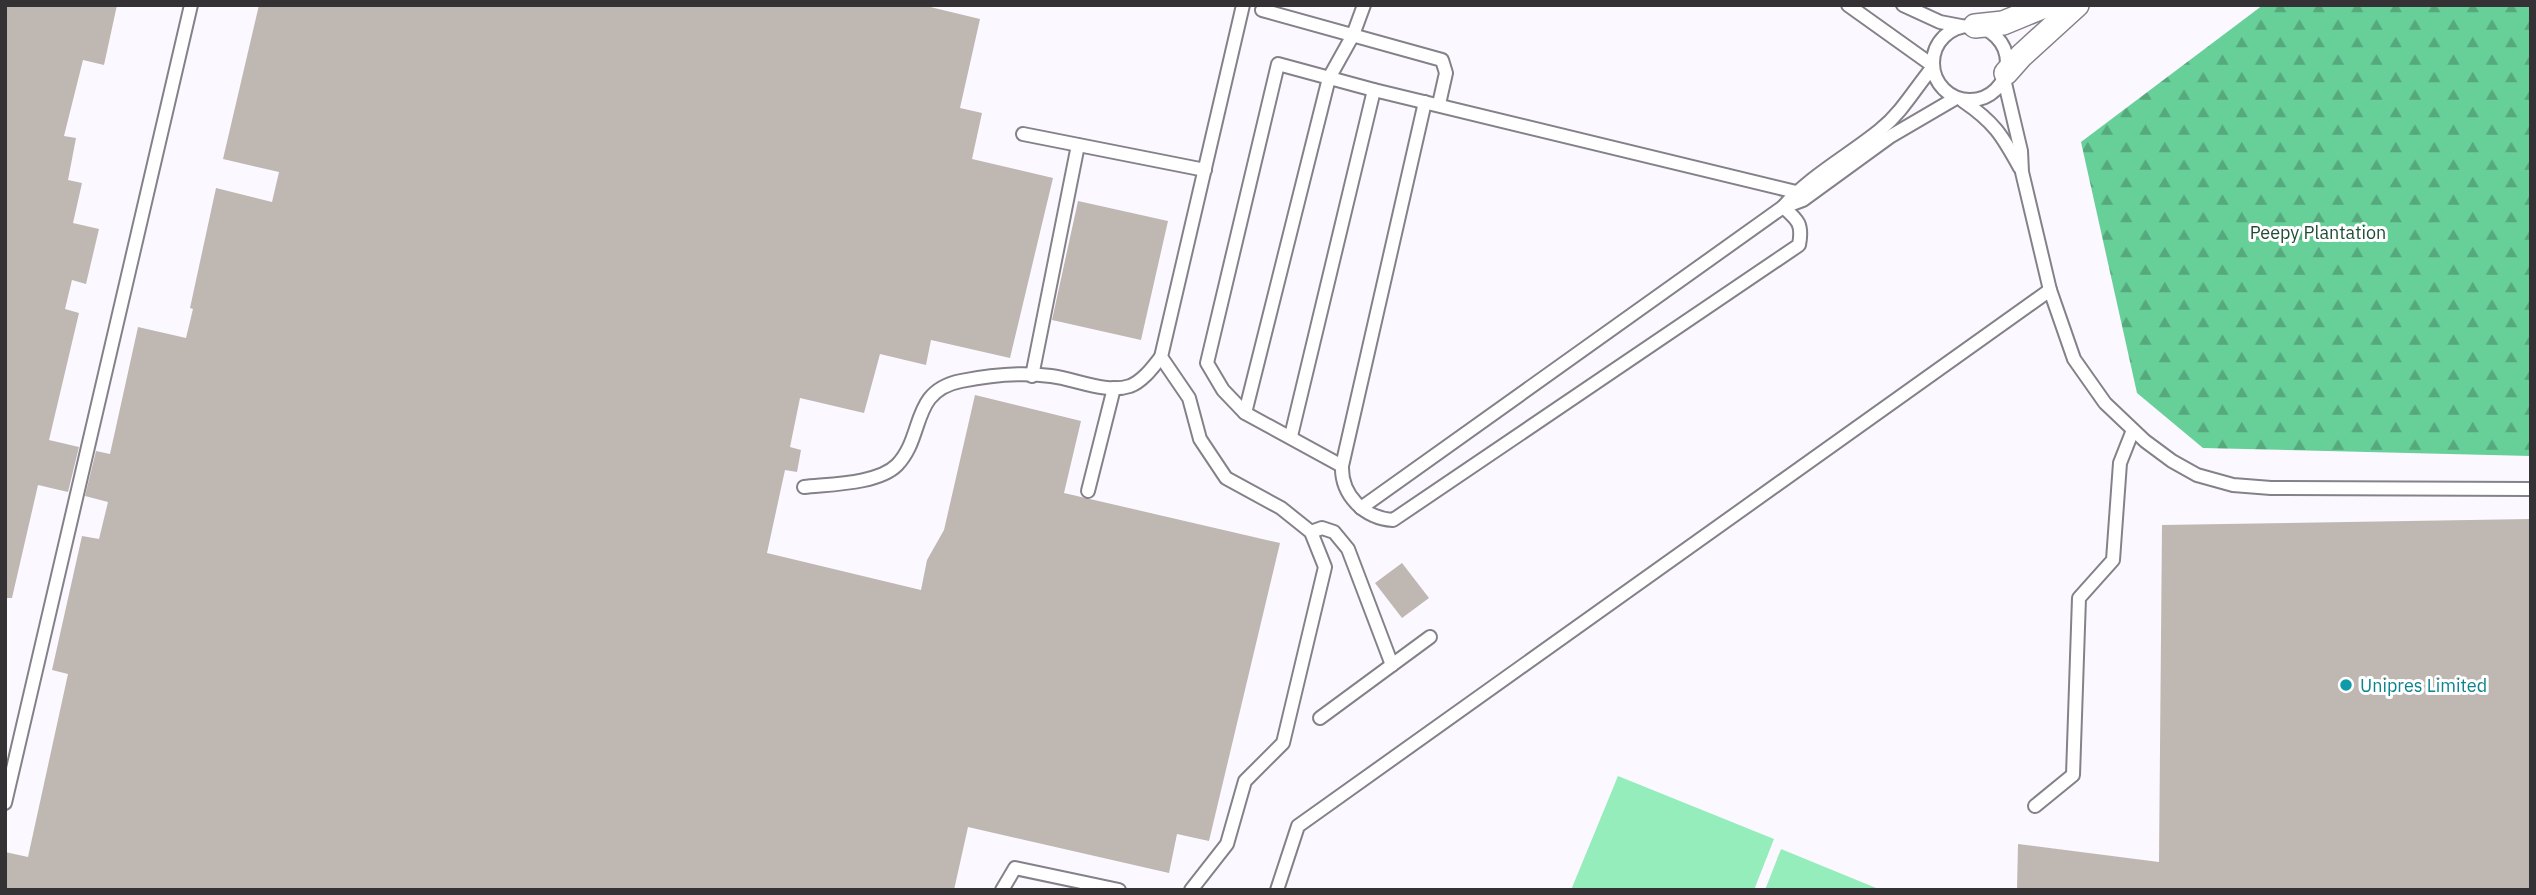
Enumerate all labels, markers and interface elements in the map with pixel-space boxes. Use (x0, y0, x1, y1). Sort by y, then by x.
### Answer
park label: Peepy Plantation (2250, 221, 2386, 244)
place label: Unipres Limited (2360, 674, 2487, 697)
marker: Unipres Limited (2338, 677, 2354, 693)

